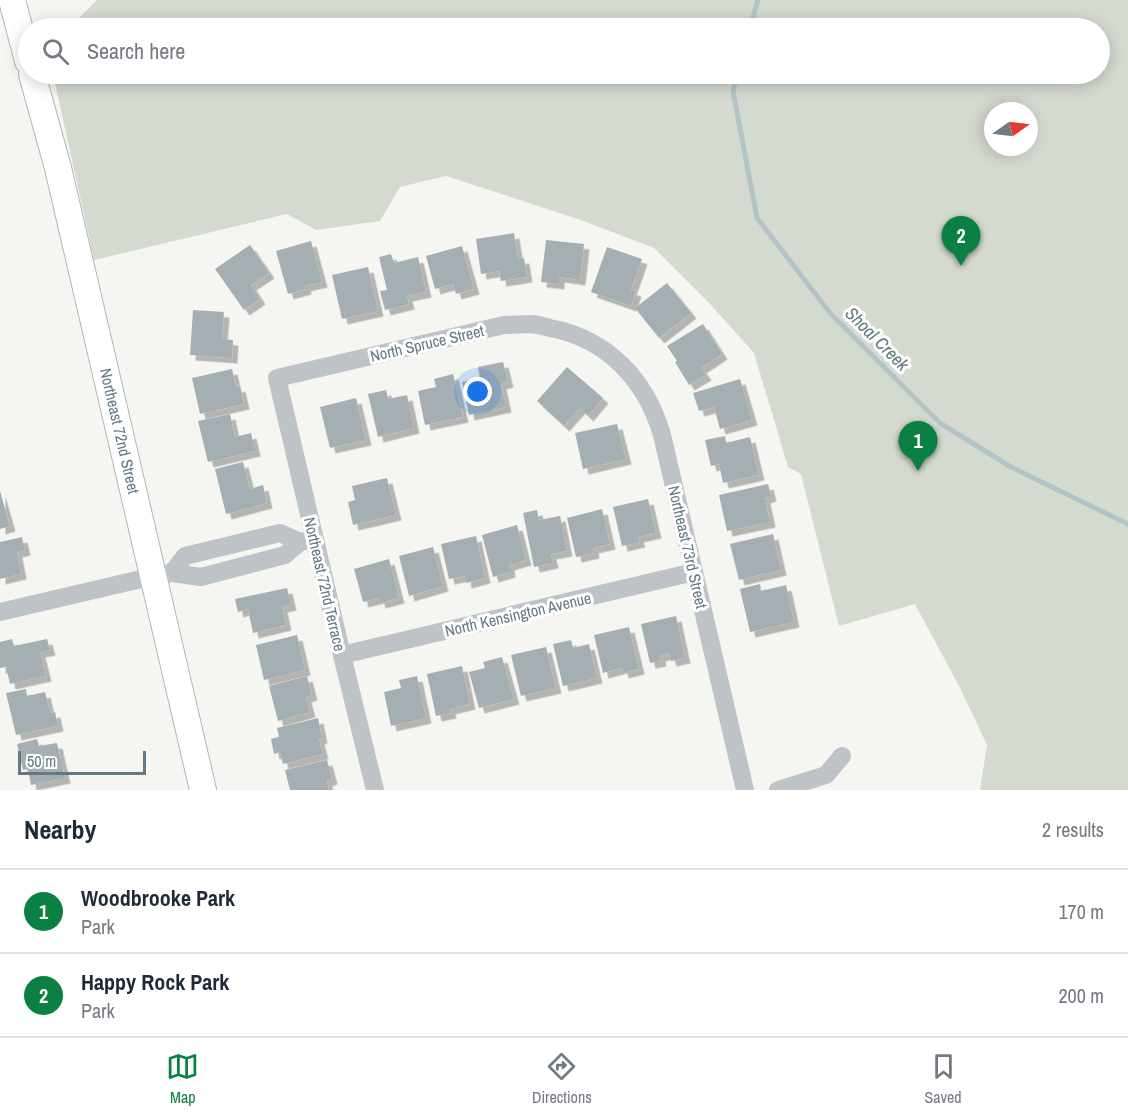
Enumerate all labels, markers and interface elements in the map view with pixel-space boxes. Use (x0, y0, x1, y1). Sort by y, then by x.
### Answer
search box (18, 18, 1110, 84)
icon: search (39, 35, 72, 68)
text: Search here (87, 36, 185, 66)
north arrow (984, 102, 1038, 156)
pin: 2 (942, 216, 980, 266)
water label: Shoal Creek (840, 301, 915, 377)
street label: North Spruce Street (368, 319, 486, 367)
street label: Northeast 72nd Street (95, 366, 145, 496)
your location (463, 377, 492, 406)
pin: 1 (898, 422, 938, 471)
street label: Northeast 73rd Street (663, 483, 713, 611)
street label: Northeast 72nd Terrace (299, 515, 351, 653)
street label: North Kensington Avenue (443, 586, 593, 642)
scale bar (18, 748, 146, 776)
text: 50 m (27, 750, 56, 772)
text: Nearby (24, 812, 96, 847)
text: 2 results (1042, 816, 1104, 843)
text: Woodbrooke Park (81, 883, 235, 913)
text: 1 (39, 898, 48, 925)
text: 170 m (1058, 898, 1104, 925)
text: Park (81, 913, 115, 940)
text: Happy Rock Park (81, 967, 229, 997)
text: 2 (39, 982, 48, 1009)
text: 200 m (1058, 982, 1104, 1009)
text: Park (81, 997, 115, 1024)
tab: Map (166, 1050, 199, 1108)
tab: Directions (532, 1050, 592, 1108)
tab: Saved (924, 1050, 962, 1108)

